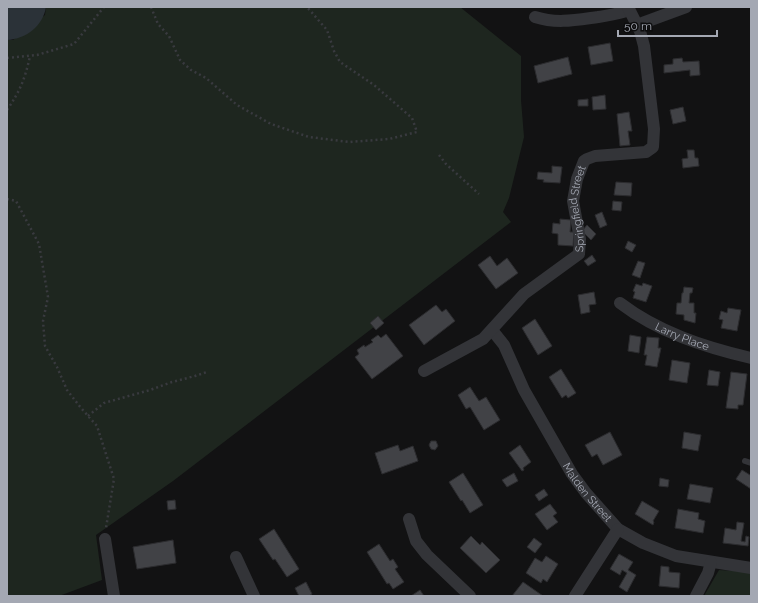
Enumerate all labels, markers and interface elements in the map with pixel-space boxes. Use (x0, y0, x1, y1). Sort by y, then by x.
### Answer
scale bar (618, 12, 717, 38)
text: 50 m (624, 19, 652, 33)
street label: Springfield Street (566, 163, 588, 253)
street label: Larry Place (653, 320, 711, 353)
street label: Malden Street (560, 460, 615, 524)

